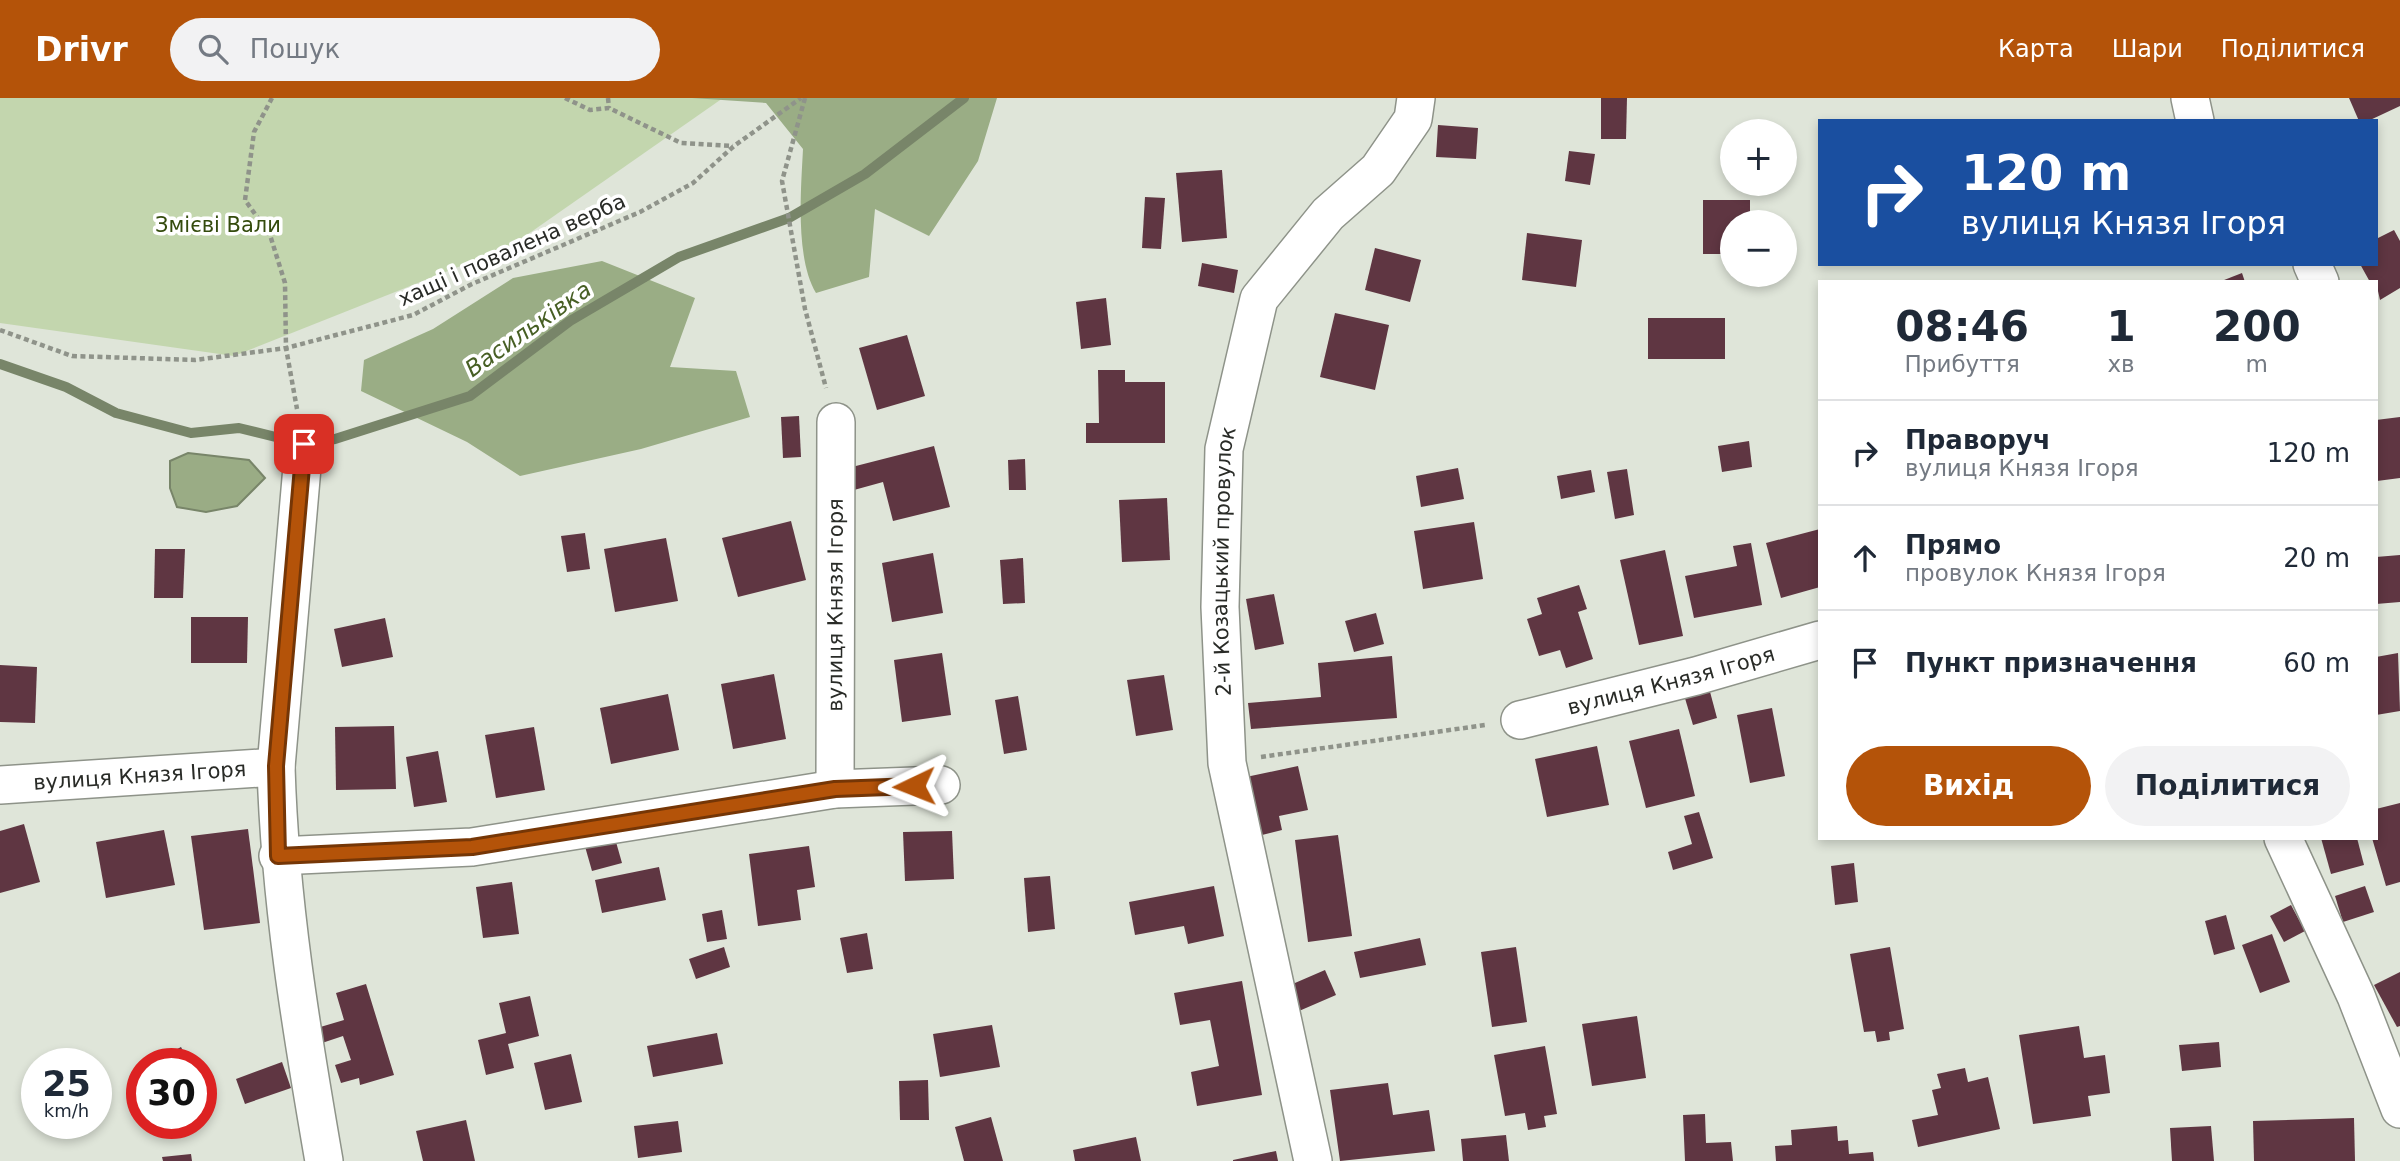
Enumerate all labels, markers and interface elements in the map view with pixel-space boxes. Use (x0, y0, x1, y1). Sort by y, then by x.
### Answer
search box (170, 18, 660, 81)
text: Drivr (35, 30, 128, 69)
icon: search (194, 30, 232, 68)
text: Пошук (250, 34, 340, 64)
text: Карта (1998, 35, 2074, 63)
text: Шари (2112, 35, 2183, 63)
text: Поділитися (2221, 35, 2365, 63)
map controls (1720, 119, 1797, 287)
button: + (1720, 119, 1797, 196)
text: 120 m (1961, 145, 2131, 202)
icon: right (1846, 147, 1937, 238)
street label: хащі і повалена верба (395, 189, 629, 311)
text: вулиця Князя Ігоря (1961, 204, 2286, 242)
button: − (1720, 210, 1797, 287)
park label: Змієві Вали (155, 213, 281, 237)
water label: Васильківка (460, 276, 596, 382)
text: 08:46 (1895, 302, 2029, 351)
text: 1 (2106, 302, 2136, 351)
text: 200 (2213, 302, 2301, 351)
text: Прибуття (1905, 351, 2020, 377)
text: хв (2107, 351, 2135, 377)
text: m (2246, 351, 2268, 377)
pin (274, 414, 334, 474)
street label: 2-й Козацький провулок (1208, 424, 1241, 697)
icon: arrive (285, 425, 323, 463)
text: Праворуч (1905, 425, 2051, 455)
icon: right (1846, 434, 1884, 472)
text: 120 m (2267, 438, 2350, 468)
text: вулиця Князя Ігоря (1905, 455, 2139, 481)
street label: вулиця Князя Ігоря (823, 498, 848, 712)
text: Прямо (1905, 530, 2001, 560)
icon: ahead (1846, 539, 1884, 577)
text: 20 m (2283, 543, 2350, 573)
text: провулок Князя Ігоря (1905, 560, 2166, 586)
street label: вулиця Князя Ігоря (1565, 642, 1777, 720)
icon: arrive (1846, 644, 1884, 682)
text: Пункт призначення (1905, 648, 2197, 678)
text: 60 m (2283, 648, 2350, 678)
button: Вихід (1846, 746, 2091, 826)
button: Поділитися (2105, 746, 2350, 826)
position arrow (877, 749, 951, 823)
street label: вулиця Князя Ігоря (32, 757, 247, 795)
speed limit sign: 30 (126, 1048, 217, 1139)
text: 25 (42, 1064, 91, 1104)
text: km/h (44, 1100, 89, 1121)

